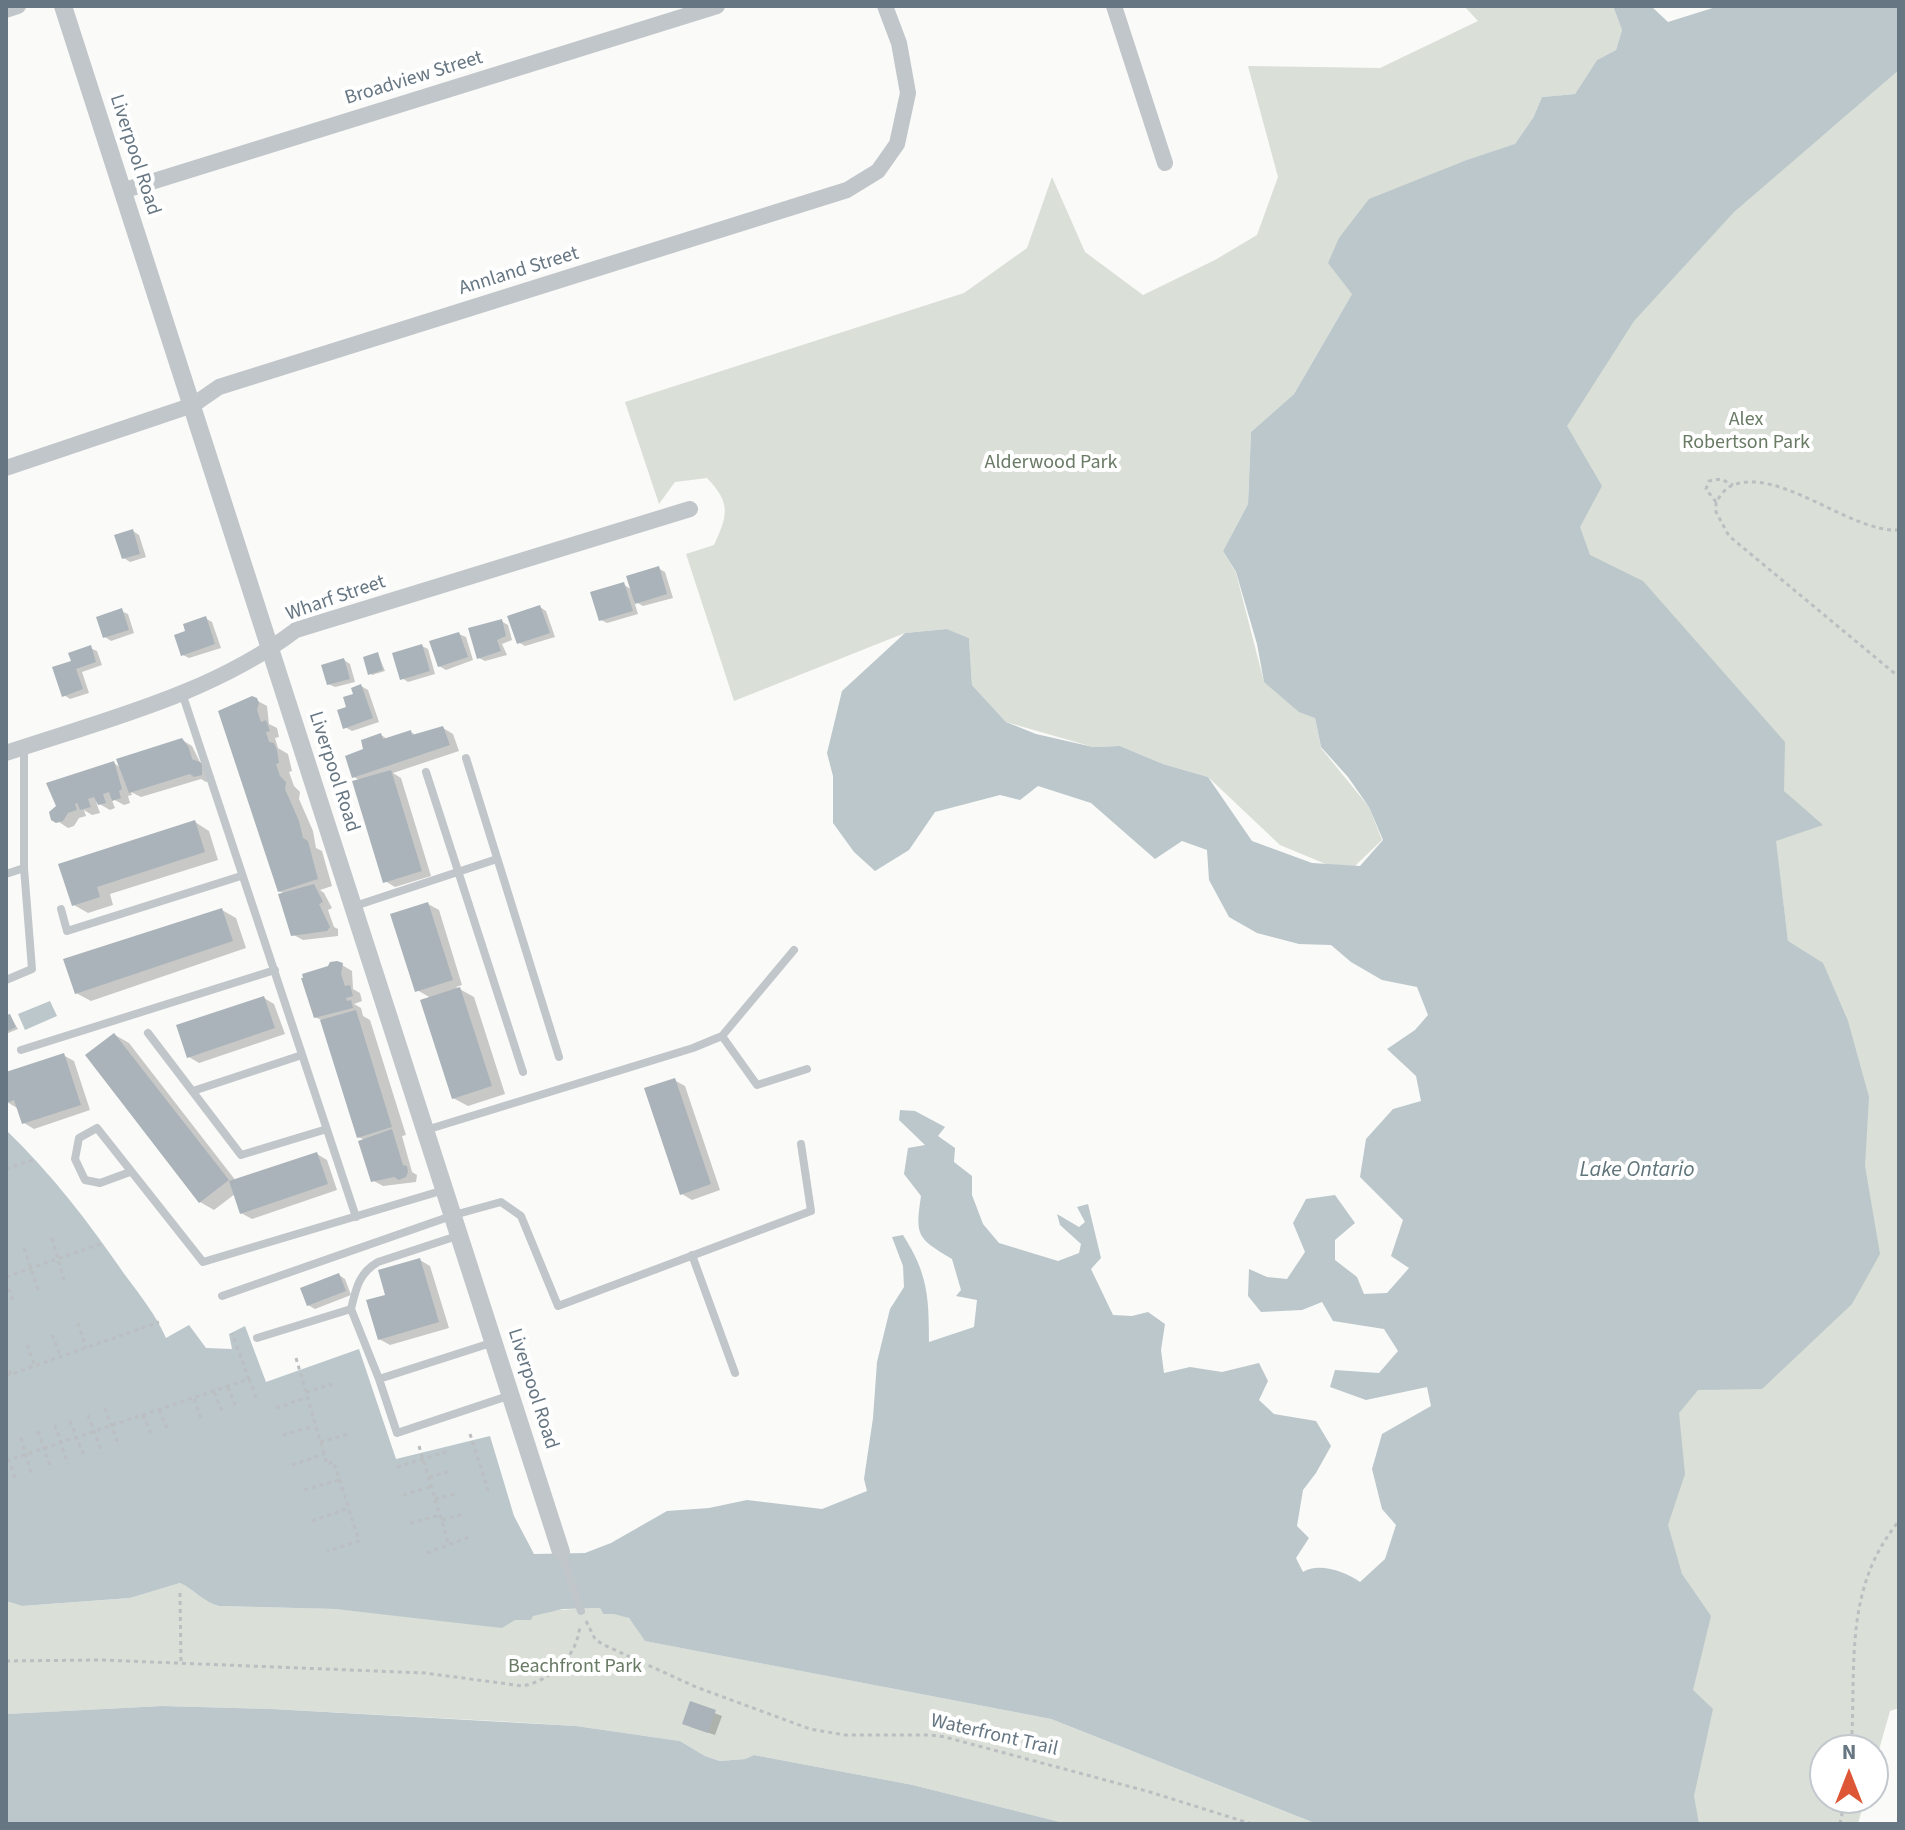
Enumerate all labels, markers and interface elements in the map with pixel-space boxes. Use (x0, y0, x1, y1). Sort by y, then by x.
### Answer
street label: Broadview Street (342, 47, 486, 111)
street label: Liverpool Road (103, 92, 165, 218)
street label: Annland Street (456, 242, 582, 302)
park label: Alex Robertson Park (1682, 409, 1810, 456)
park label: Alderwood Park (985, 452, 1117, 476)
street label: Wharf Street (283, 571, 389, 627)
street label: Liverpool Road (302, 709, 364, 835)
water label: Lake Ontario (1580, 1158, 1694, 1184)
street label: Liverpool Road (501, 1326, 563, 1452)
park label: Beachfront Park (508, 1656, 642, 1680)
street label: Waterfront Trail (928, 1710, 1060, 1762)
north arrow (1809, 1734, 1889, 1814)
text: N (1842, 1736, 1856, 1768)

